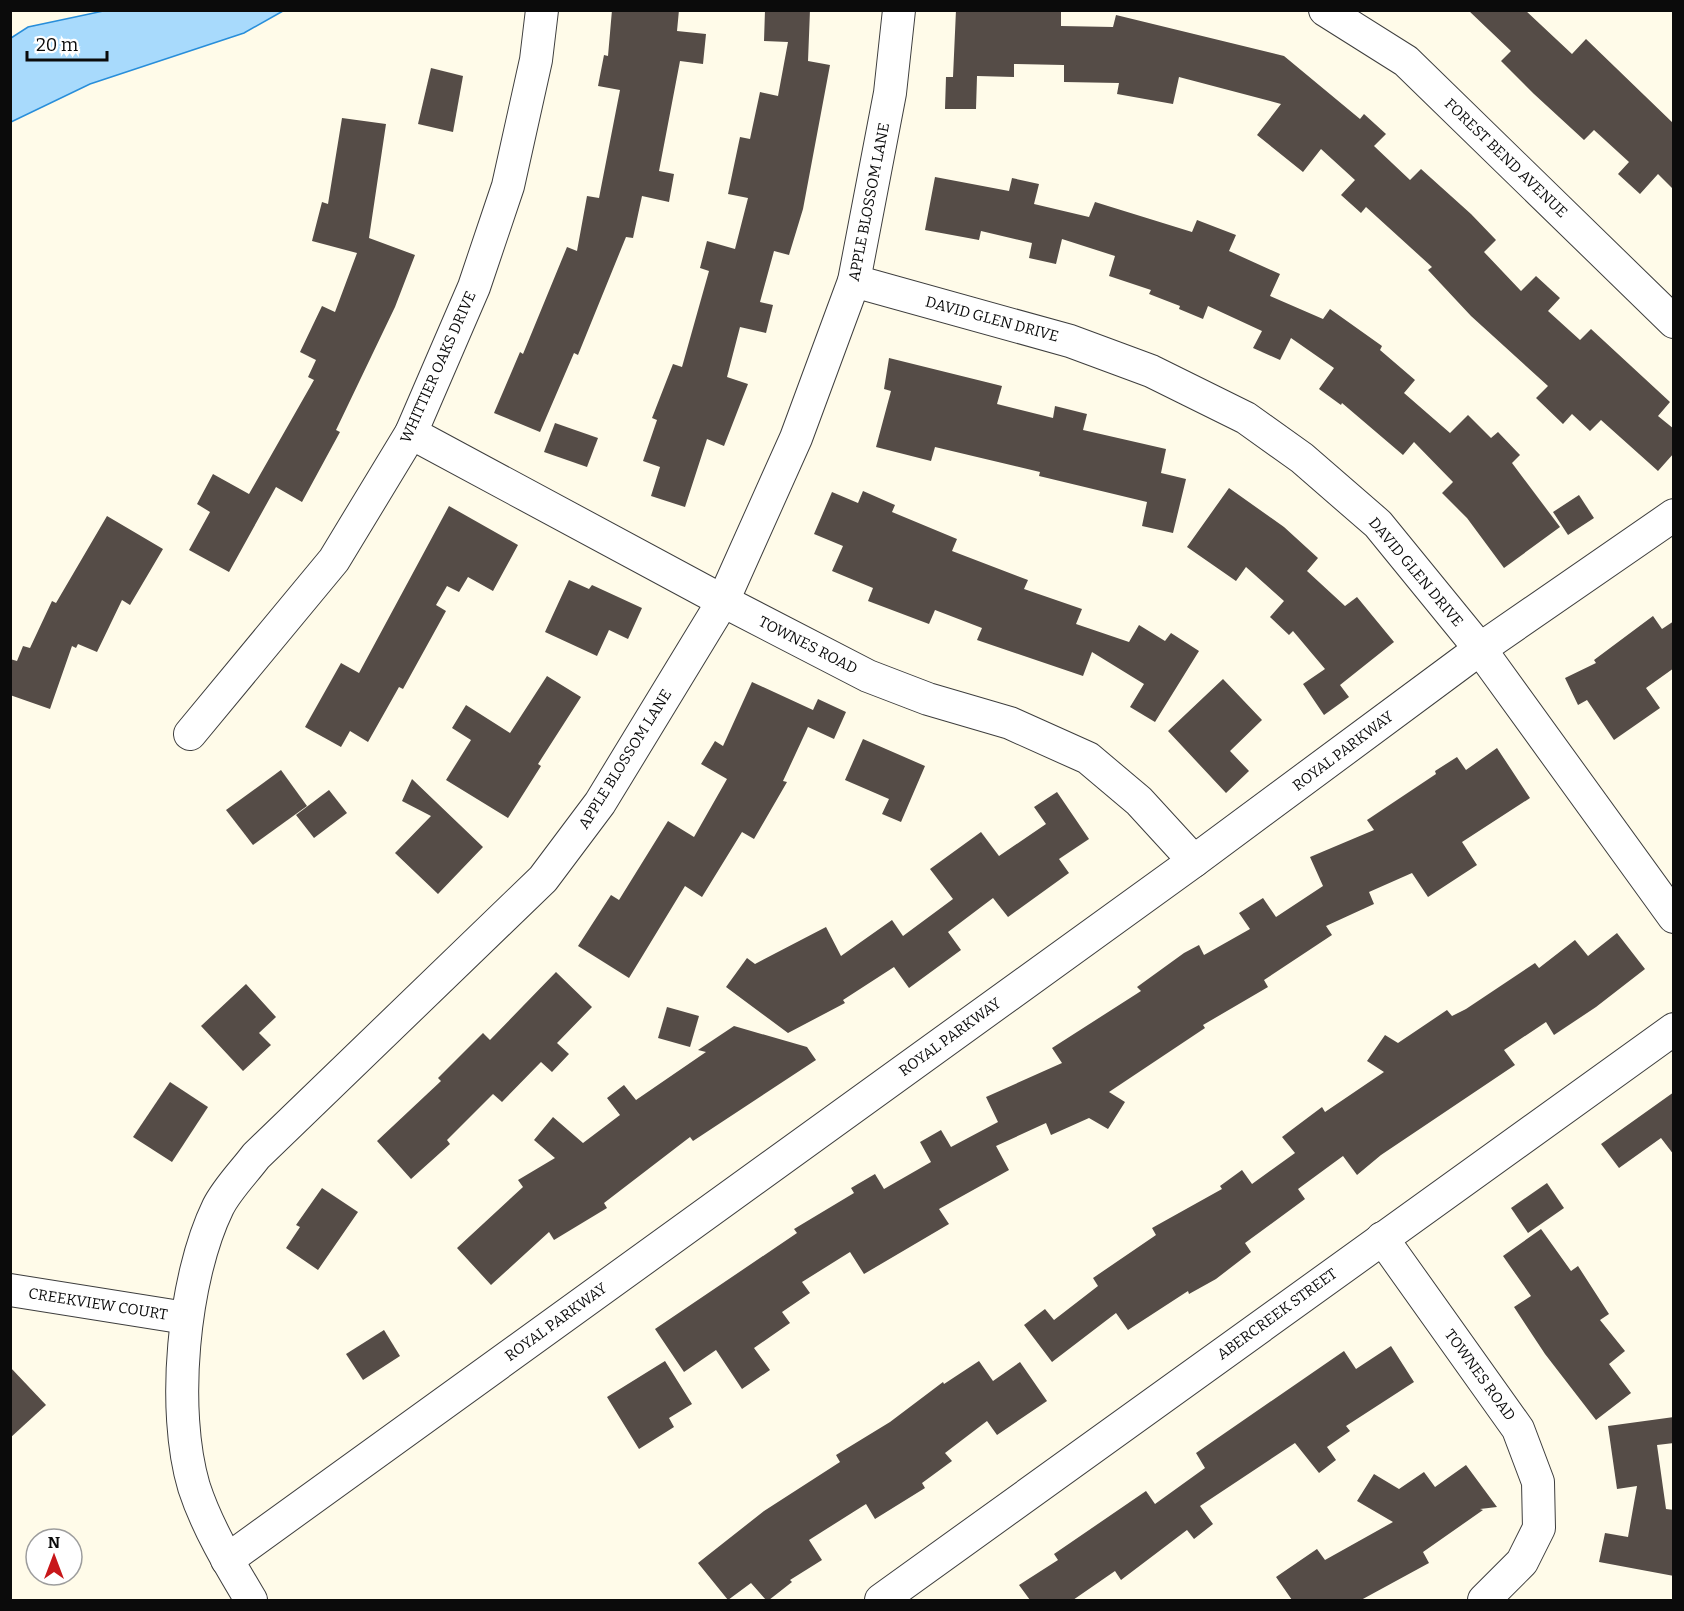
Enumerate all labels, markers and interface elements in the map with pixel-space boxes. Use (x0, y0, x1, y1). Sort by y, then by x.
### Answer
scale bar (27, 24, 106, 62)
text: 20 m (36, 34, 78, 56)
street label: FOREST BEND AVENUE (1441, 95, 1571, 221)
street label: APPLE BLOSSOM LANE (845, 121, 893, 283)
street label: WHITTIER OAKS DRIVE (396, 288, 480, 446)
street label: DAVID GLEN DRIVE (923, 293, 1061, 345)
street label: DAVID GLEN DRIVE (1365, 514, 1467, 630)
street label: TOWNES ROAD (756, 612, 860, 678)
street label: APPLE BLOSSOM LANE (575, 686, 675, 832)
street label: ROYAL PARKWAY (1289, 707, 1397, 795)
street label: ROYAL PARKWAY (896, 994, 1005, 1080)
street label: ABERCREEK STREET (1214, 1264, 1341, 1364)
street label: ROYAL PARKWAY (502, 1279, 611, 1365)
street label: CREEKVIEW COURT (27, 1284, 169, 1324)
street label: TOWNES ROAD (1441, 1326, 1519, 1424)
north arrow (24, 1527, 84, 1587)
text: N (48, 1533, 60, 1552)

